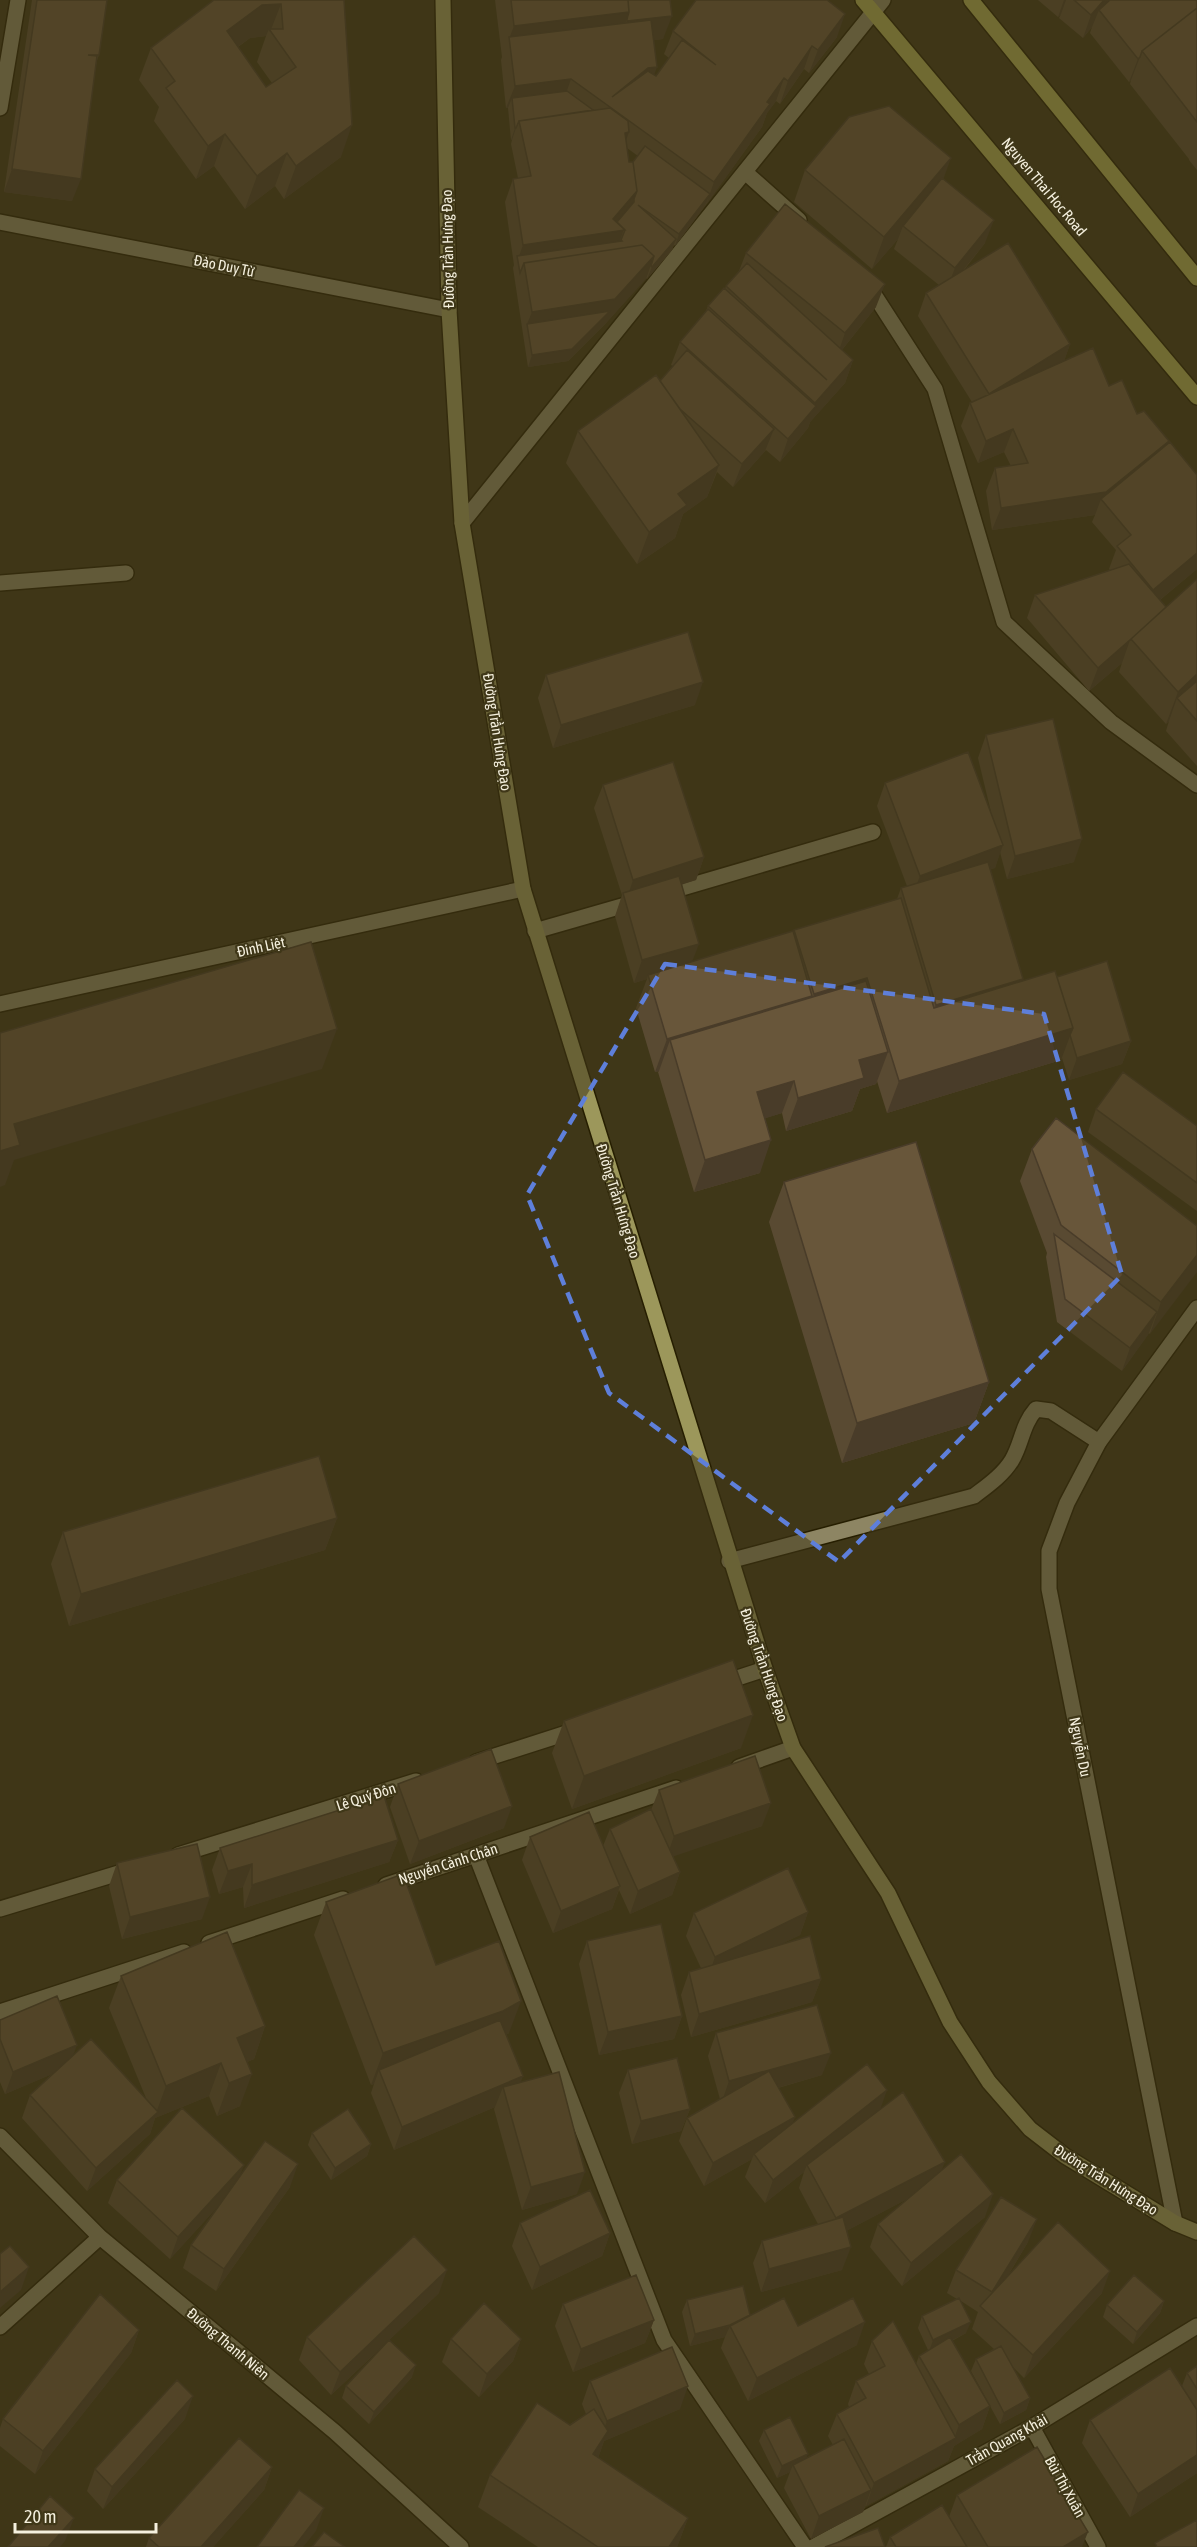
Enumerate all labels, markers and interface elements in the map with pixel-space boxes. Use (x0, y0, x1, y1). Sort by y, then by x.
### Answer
street label: Nguyen Thai Hoc Road (998, 134, 1090, 239)
street label: Đường Trần Hưng Đạo (438, 189, 457, 309)
street label: Đào Duy Từ (192, 251, 257, 280)
street label: Đường Trần Hưng Đạo (480, 672, 515, 792)
street label: Đinh Liệt (235, 933, 287, 960)
street label: Đường Trần Hưng Đạo (593, 1142, 644, 1260)
street label: Đường Trần Hưng Đạo (737, 1606, 792, 1724)
street label: Nguyễn Du (1066, 1716, 1095, 1778)
street label: Lê Quý Đôn (334, 1779, 398, 1814)
street label: Nguyễn Cảnh Chân (396, 1839, 500, 1888)
street label: Đường Trần Hưng Đạo (1051, 2141, 1161, 2218)
street label: Đường Thanh Niên (184, 2304, 273, 2383)
street label: Trần Quang Khải (963, 2410, 1050, 2469)
street label: Bùi Thị Xuân (1042, 2453, 1089, 2520)
scale bar (15, 2496, 156, 2534)
text: 20 m (24, 2506, 56, 2527)

